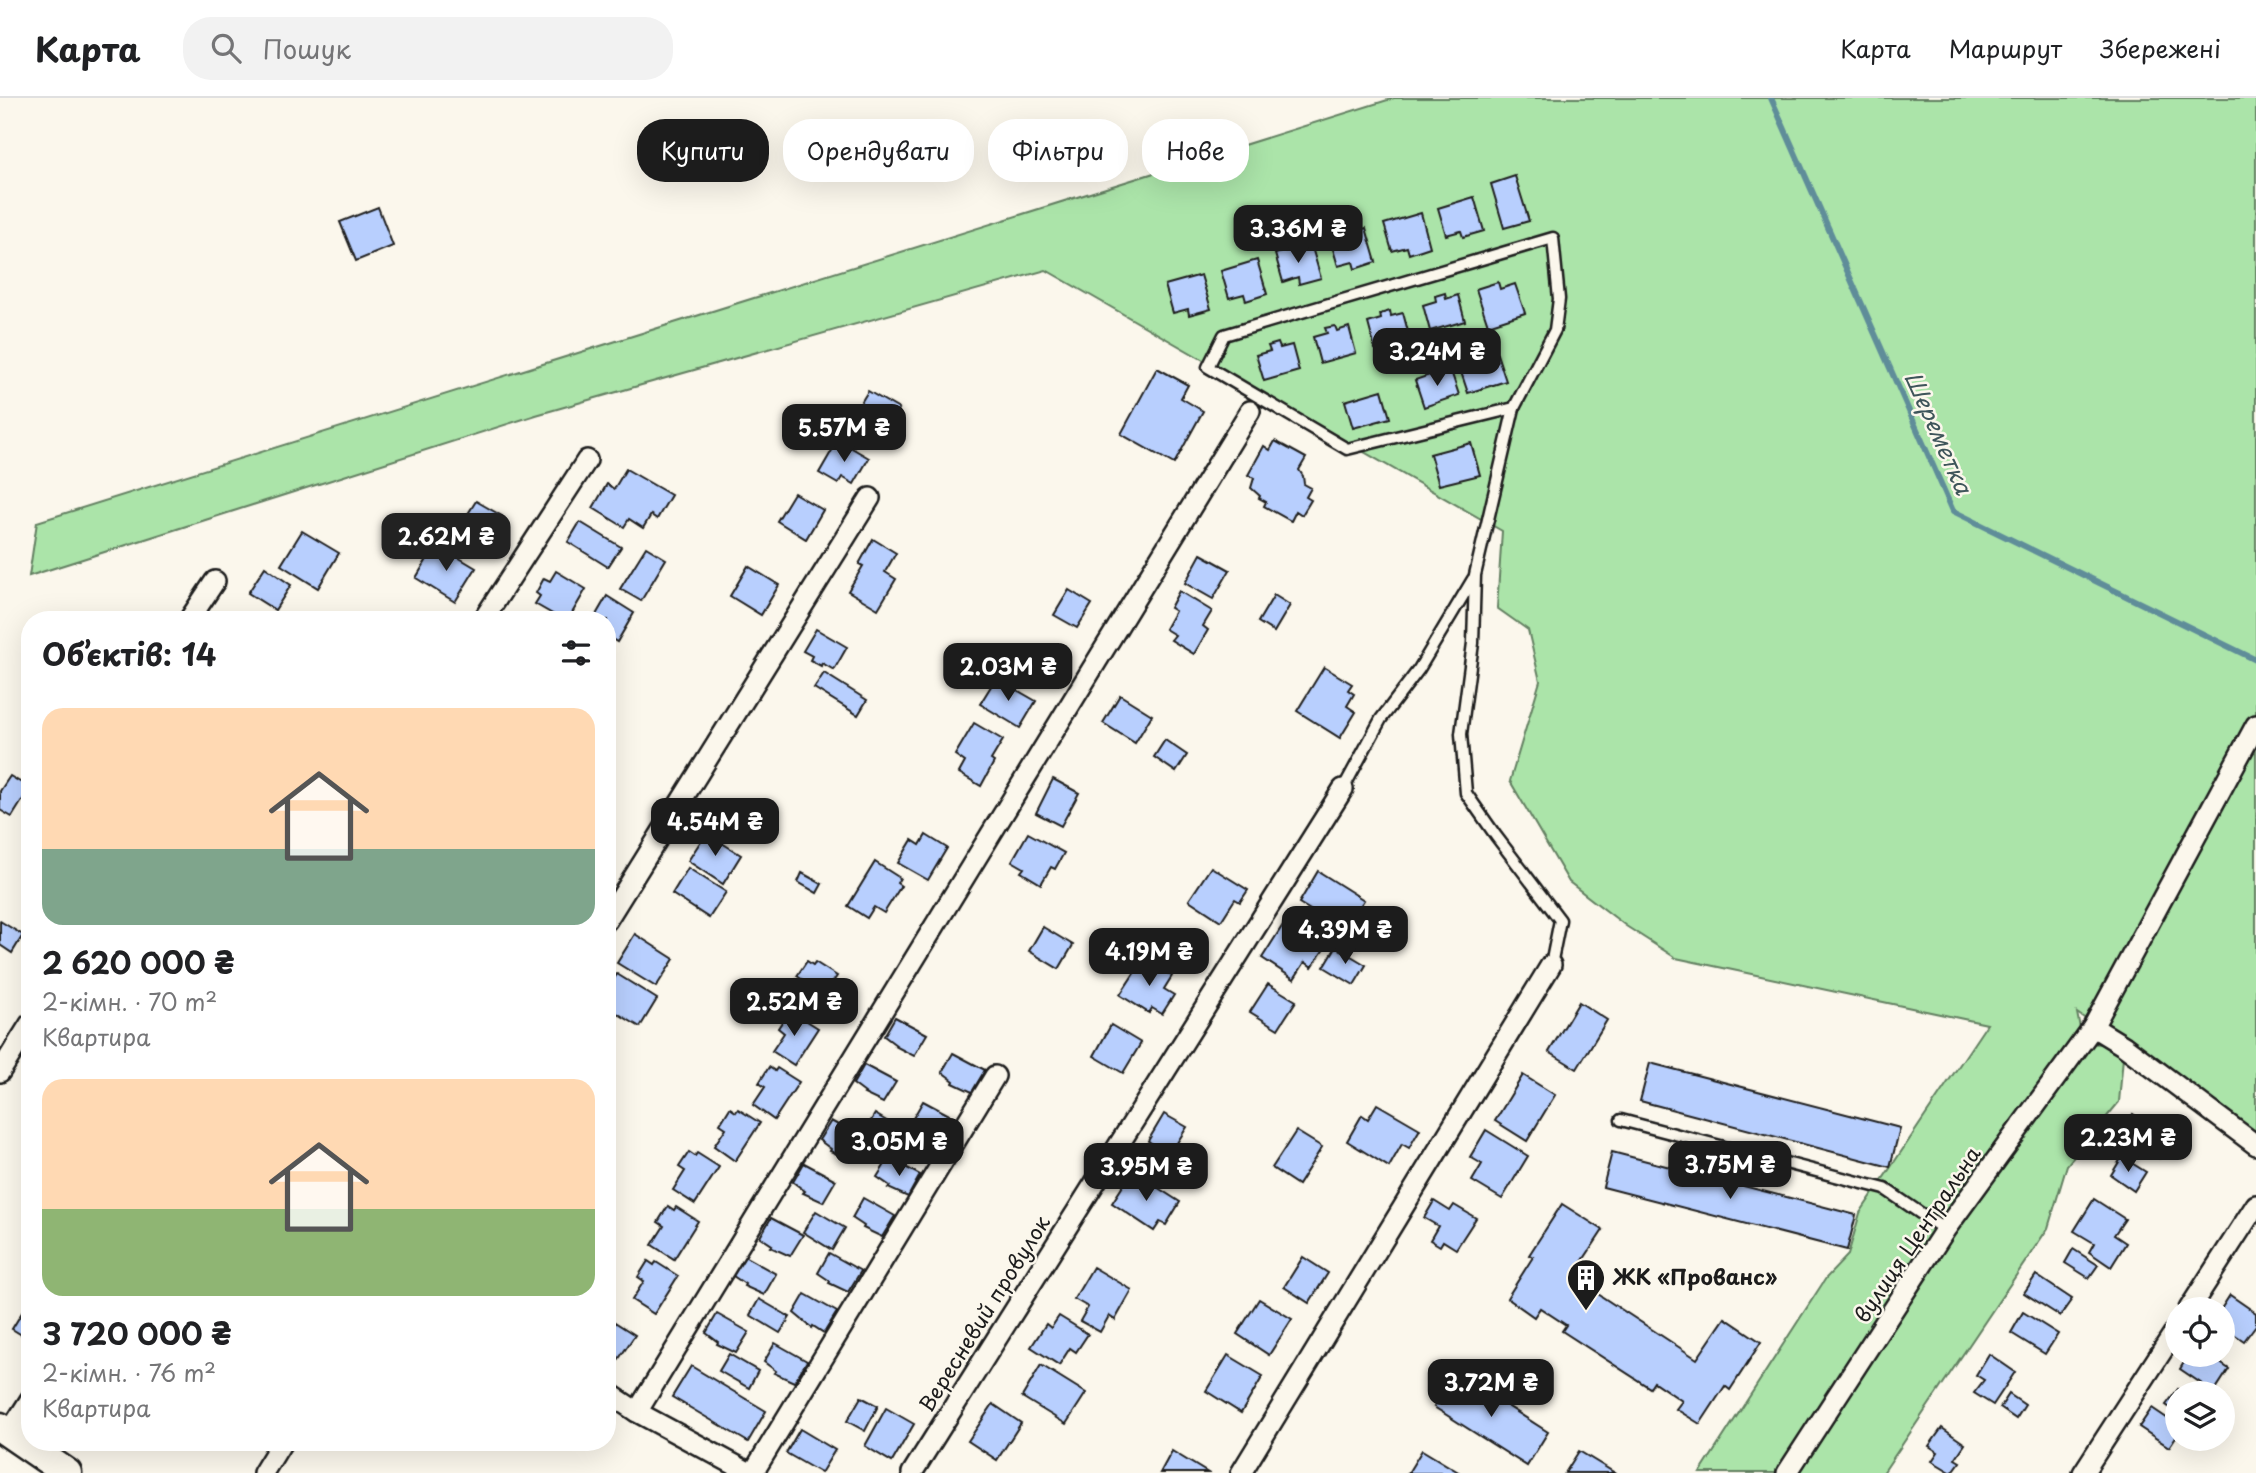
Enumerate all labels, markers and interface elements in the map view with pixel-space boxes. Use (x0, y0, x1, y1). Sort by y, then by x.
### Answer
search box (183, 17, 673, 80)
text: Карта (35, 23, 141, 73)
icon: search (207, 29, 245, 67)
text: Пошук (263, 29, 351, 68)
text: Карта (1840, 30, 1911, 66)
text: Маршрут (1949, 30, 2062, 66)
text: Збережені (2100, 30, 2221, 66)
chip: Купити (637, 119, 769, 182)
chip: Орендувати (783, 119, 974, 182)
chip: Фільтри (988, 119, 1128, 182)
chip: Нове (1142, 119, 1249, 182)
pin: 3.36M ₴ (1233, 206, 1363, 265)
text: 3.36M ₴ (1250, 210, 1346, 245)
pin: 3.24M ₴ (1372, 328, 1502, 388)
text: 3.24M ₴ (1389, 333, 1485, 368)
water label: Шереметка (1897, 365, 1982, 500)
pin: 5.57M ₴ (779, 404, 909, 464)
text: 5.57M ₴ (798, 409, 890, 444)
pin: 2.62M ₴ (381, 514, 511, 573)
text: 2.62M ₴ (398, 518, 494, 553)
text: Об’єктів: 14 (42, 631, 216, 676)
icon: filters (557, 634, 595, 672)
pin: 2.03M ₴ (943, 644, 1073, 703)
text: 2.03M ₴ (959, 648, 1057, 683)
icon: home (256, 753, 382, 879)
pin: 4.54M ₴ (650, 798, 780, 858)
text: 4.54M ₴ (667, 803, 763, 838)
pin: 4.39M ₴ (1280, 906, 1410, 966)
text: 4.39M ₴ (1298, 911, 1392, 946)
pin: 4.19M ₴ (1084, 928, 1214, 988)
text: 4.19M ₴ (1105, 933, 1193, 968)
text: 2 620 000 ₴ (42, 939, 234, 984)
pin: 2.52M ₴ (729, 978, 859, 1038)
text: 2.52M ₴ (746, 983, 842, 1018)
text: 2-кімн. · 70 m² (42, 984, 217, 1019)
text: Квартира (42, 1019, 150, 1054)
pin: 2.23M ₴ (2063, 1114, 2193, 1174)
pin: 3.05M ₴ (834, 1118, 964, 1178)
text: 2.23M ₴ (2080, 1119, 2176, 1154)
text: 3.05M ₴ (851, 1123, 947, 1158)
icon: home (256, 1124, 382, 1250)
street label: вулиця Центральна (1845, 1139, 1987, 1329)
pin: 3.75M ₴ (1665, 1142, 1795, 1201)
pin: 3.95M ₴ (1081, 1144, 1211, 1203)
text: 3.75M ₴ (1684, 1146, 1776, 1181)
text: 3.95M ₴ (1100, 1148, 1192, 1183)
street label: Вересневий провулок (910, 1208, 1057, 1417)
building icon: ЖК «Прованс» (1565, 1257, 1607, 1312)
place label: ЖК «Прованс» (1612, 1260, 1778, 1292)
map controls (2165, 1297, 2235, 1451)
button: locate (2165, 1297, 2235, 1367)
text: 3 720 000 ₴ (42, 1310, 232, 1355)
text: 2-кімн. · 76 m² (42, 1355, 216, 1390)
pin: 3.72M ₴ (1426, 1360, 1556, 1419)
text: 3.72M ₴ (1444, 1364, 1538, 1399)
button: layers (2165, 1381, 2235, 1451)
text: Квартира (42, 1390, 150, 1425)

